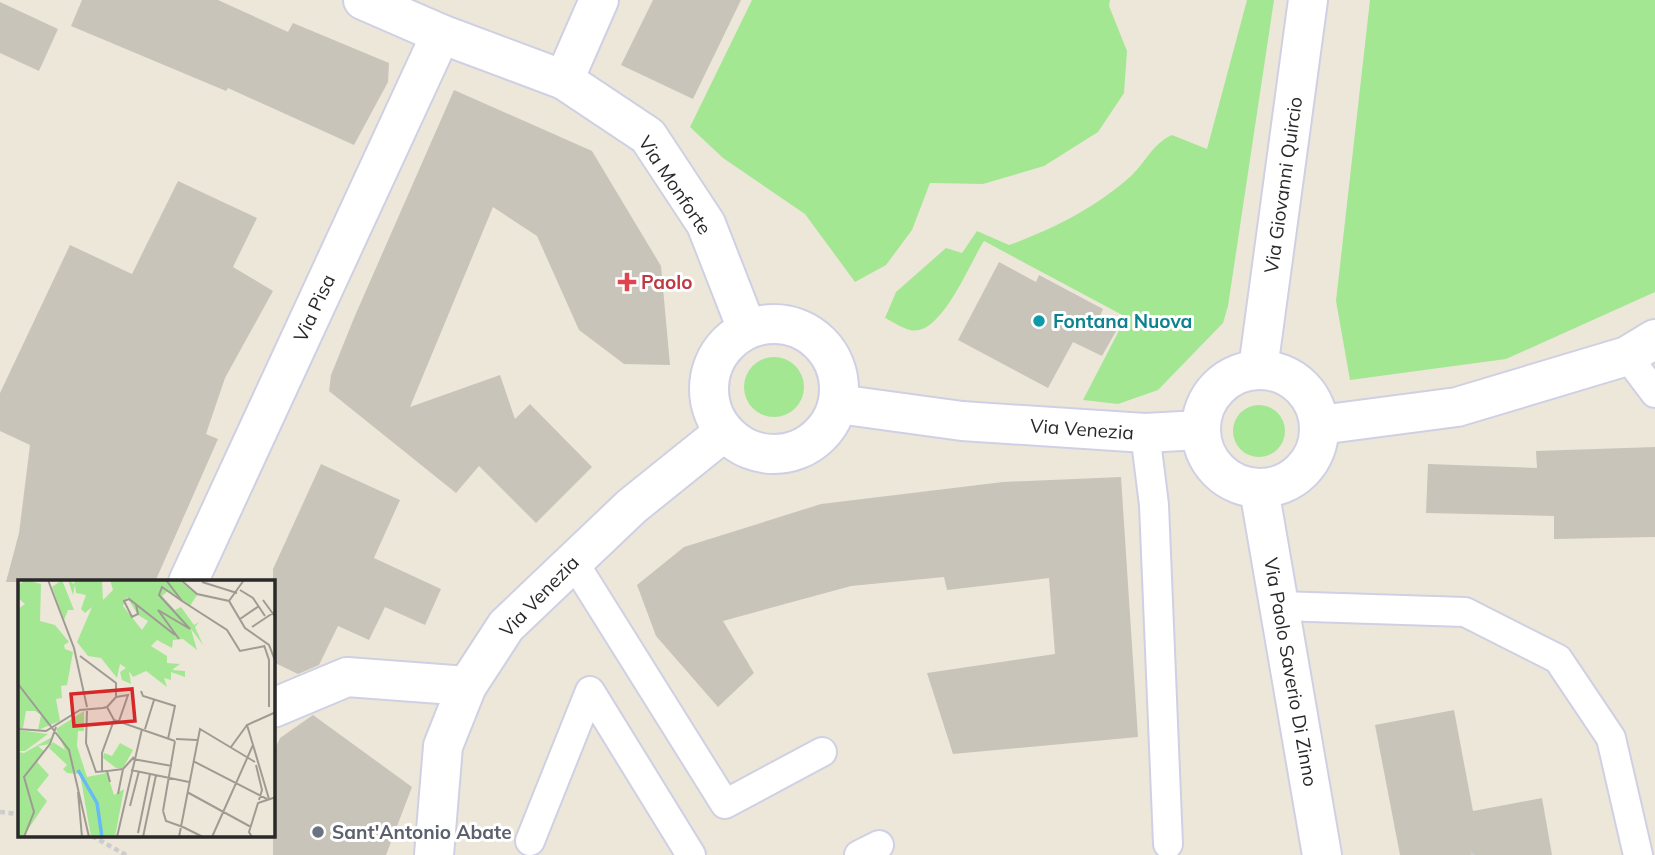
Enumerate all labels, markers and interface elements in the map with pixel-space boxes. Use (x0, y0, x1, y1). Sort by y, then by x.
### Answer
street label: Via Giovanni Quircio (1259, 95, 1307, 275)
street label: Via Monforte (633, 131, 717, 239)
street label: Via Pisa (288, 270, 340, 346)
place label: Paolo (641, 270, 692, 294)
marker: Paolo (619, 274, 635, 290)
place label: Fontana Nuova (1053, 309, 1192, 333)
marker: Fontana Nuova (1031, 313, 1047, 329)
street label: Via Venezia (1029, 413, 1135, 445)
street label: Via Venezia (494, 550, 584, 642)
street label: Via Paolo Saverio Di Zinno (1259, 556, 1323, 788)
inset map (18, 580, 275, 838)
place label: Sant'Antonio Abate (332, 820, 512, 844)
marker: Sant'Antonio Abate (310, 824, 326, 840)

